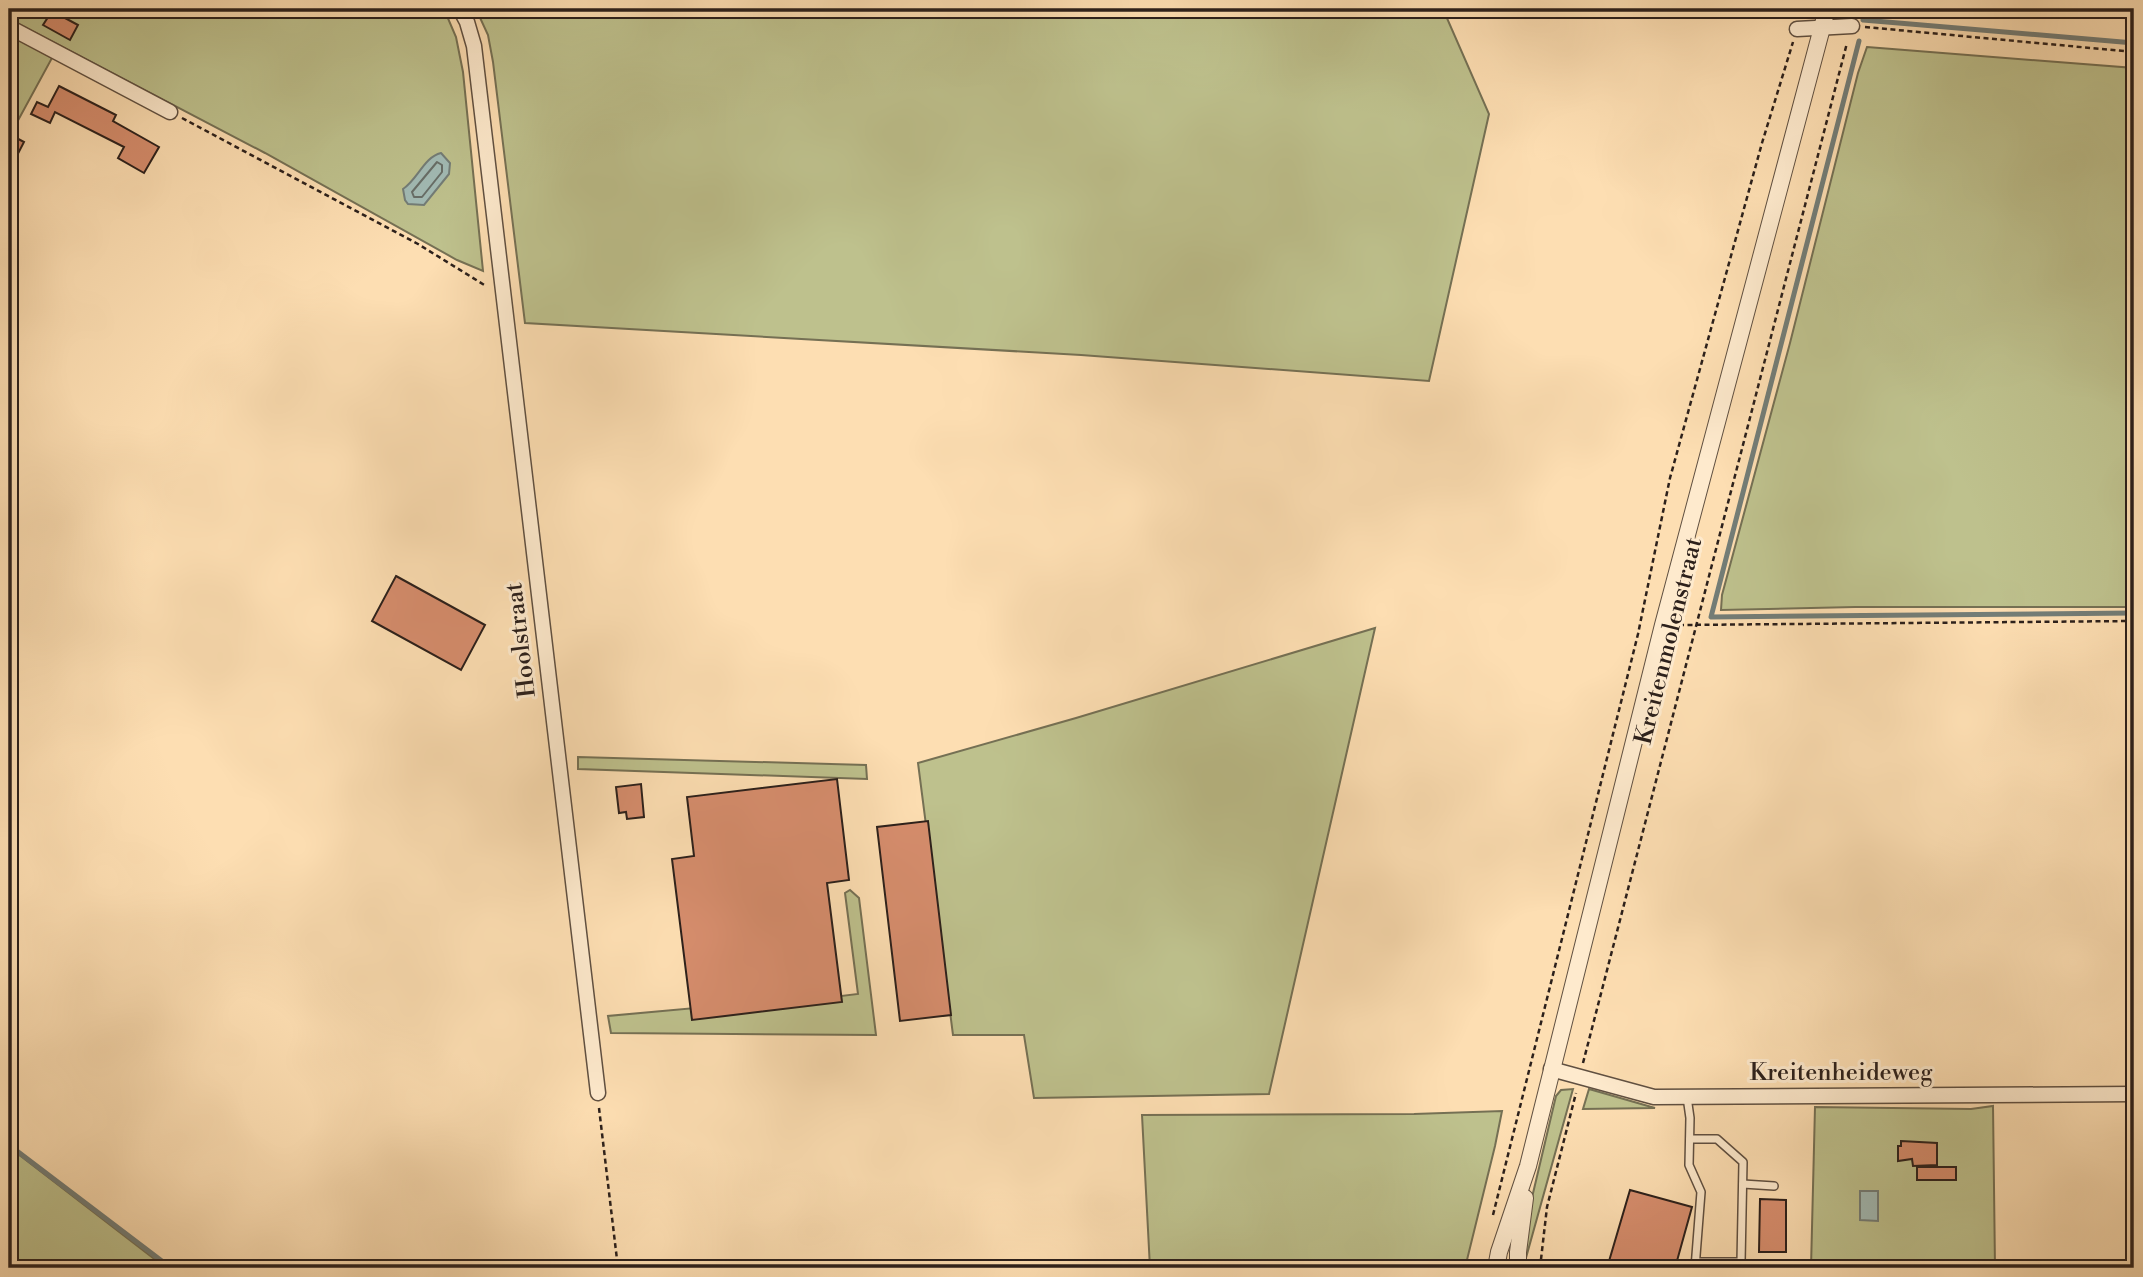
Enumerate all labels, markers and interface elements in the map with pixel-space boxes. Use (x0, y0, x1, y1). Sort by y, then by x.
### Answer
street label: Kreitenmolenstraat (1629, 534, 1709, 748)
street label: Hoolstraat (499, 580, 543, 699)
street label: Kreitenheideweg (1749, 1058, 1933, 1088)

